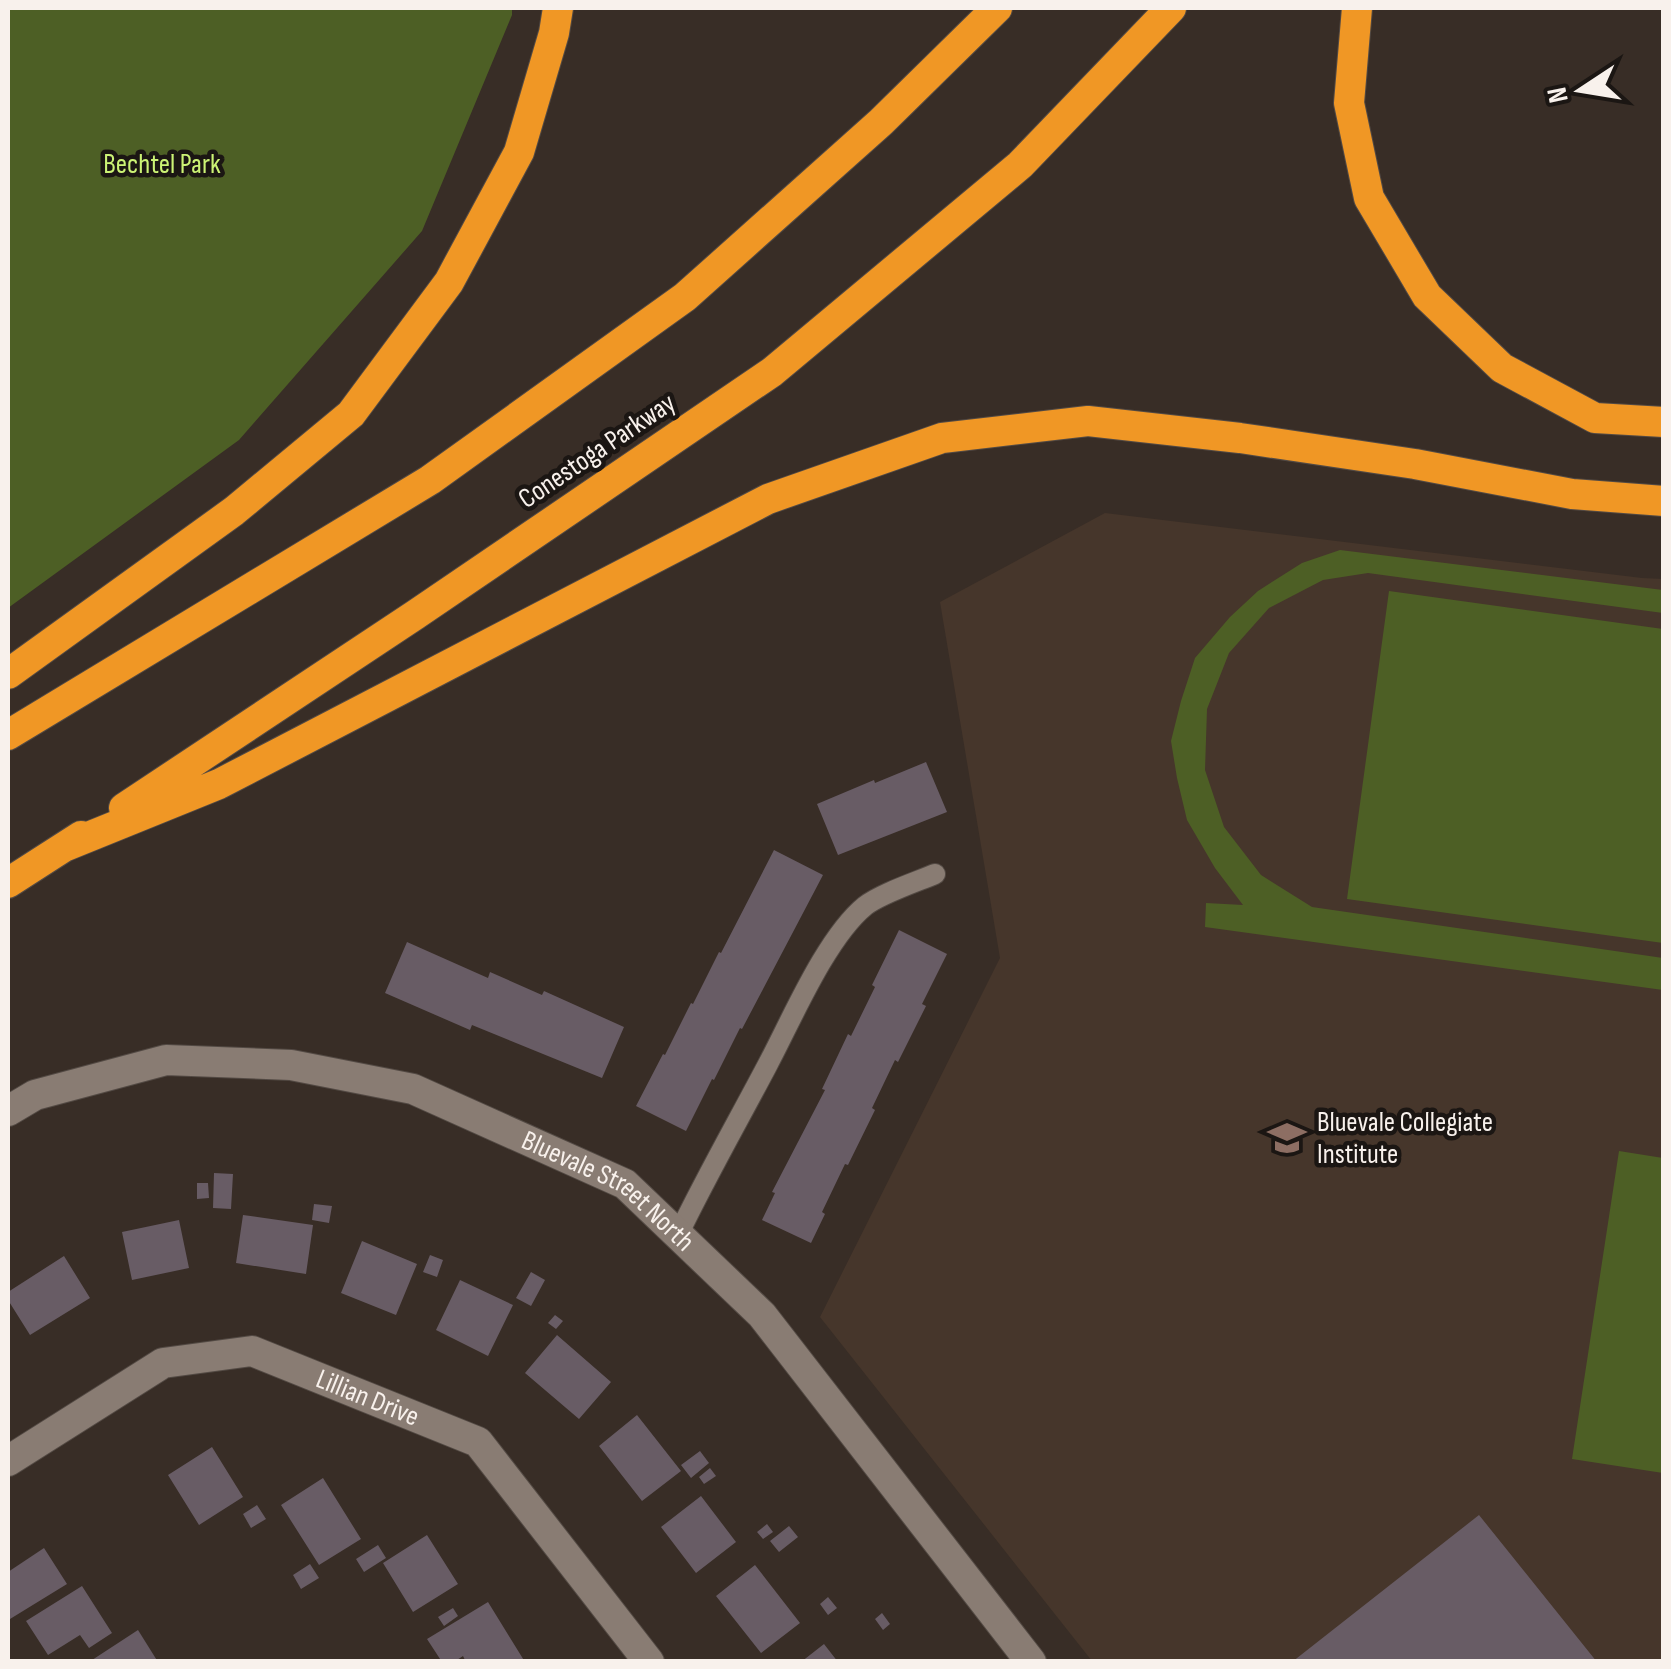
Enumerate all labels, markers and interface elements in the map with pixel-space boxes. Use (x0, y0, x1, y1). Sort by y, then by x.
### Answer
north arrow (1531, 40, 1631, 140)
text: N (1540, 84, 1576, 106)
park label: Bechtel Park (103, 148, 221, 181)
street label: Conestoga Parkway (512, 386, 682, 516)
place label: Bluevale Collegiate Institute (1317, 1106, 1493, 1171)
school or university icon: Bluevale Collegiate Institute (1266, 1117, 1308, 1159)
street label: Bluevale Street North (517, 1123, 701, 1258)
street label: Lillian Drive (312, 1362, 424, 1433)

